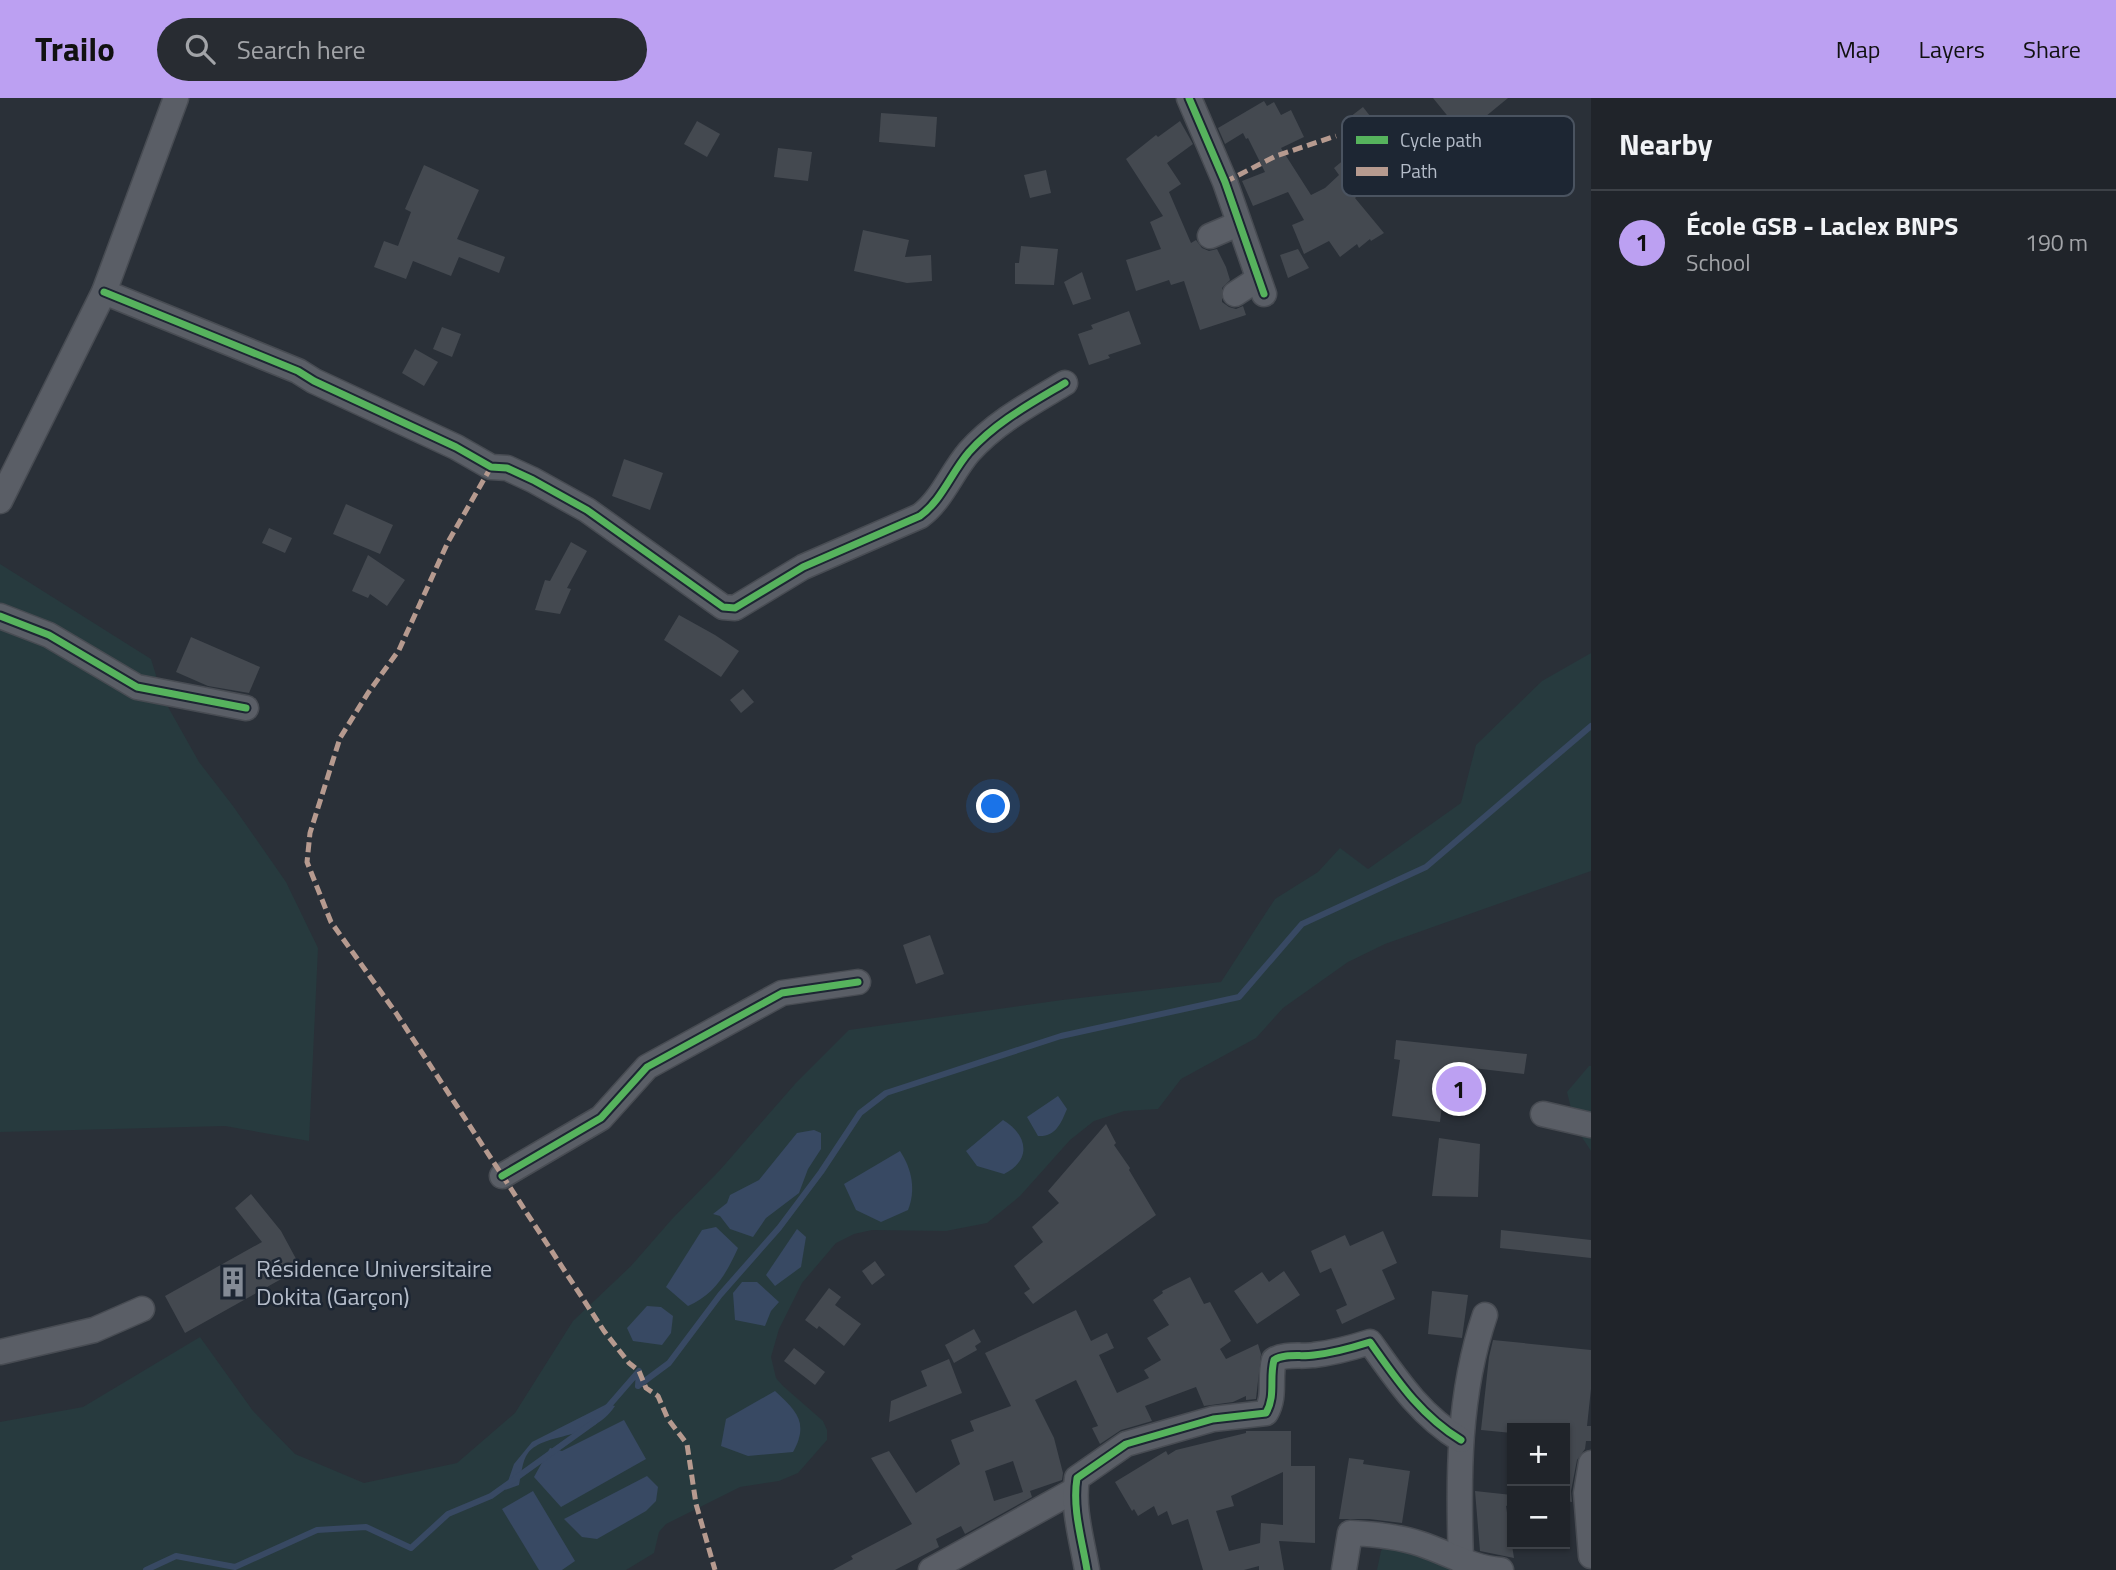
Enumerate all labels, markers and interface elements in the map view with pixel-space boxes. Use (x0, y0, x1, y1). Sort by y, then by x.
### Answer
search box (157, 18, 647, 81)
text: Trailo (35, 24, 115, 74)
icon: search (181, 30, 219, 68)
text: Search here (237, 30, 366, 69)
text: Map (1836, 31, 1881, 67)
text: Layers (1919, 31, 1985, 67)
text: Share (2023, 31, 2081, 67)
legend (1342, 116, 1574, 196)
text: Nearby (1619, 121, 1712, 167)
text: Cycle path (1400, 125, 1482, 154)
text: Path (1400, 156, 1438, 185)
text: École GSB - Laclex BNPS (1686, 206, 1958, 245)
text: 1 (1636, 225, 1648, 260)
text: 190 m (2025, 225, 2088, 260)
text: School (1686, 245, 1750, 280)
your location (976, 789, 1010, 823)
pin: 1 (1436, 1063, 1482, 1115)
place label: Résidence Universitaire Dokita (Garçon) (256, 1250, 492, 1314)
building icon: Résidence Universitaire Dokita (Garçon) (216, 1265, 250, 1299)
map controls (1507, 1423, 1570, 1549)
button: + (1507, 1423, 1570, 1486)
button: − (1507, 1486, 1570, 1549)

